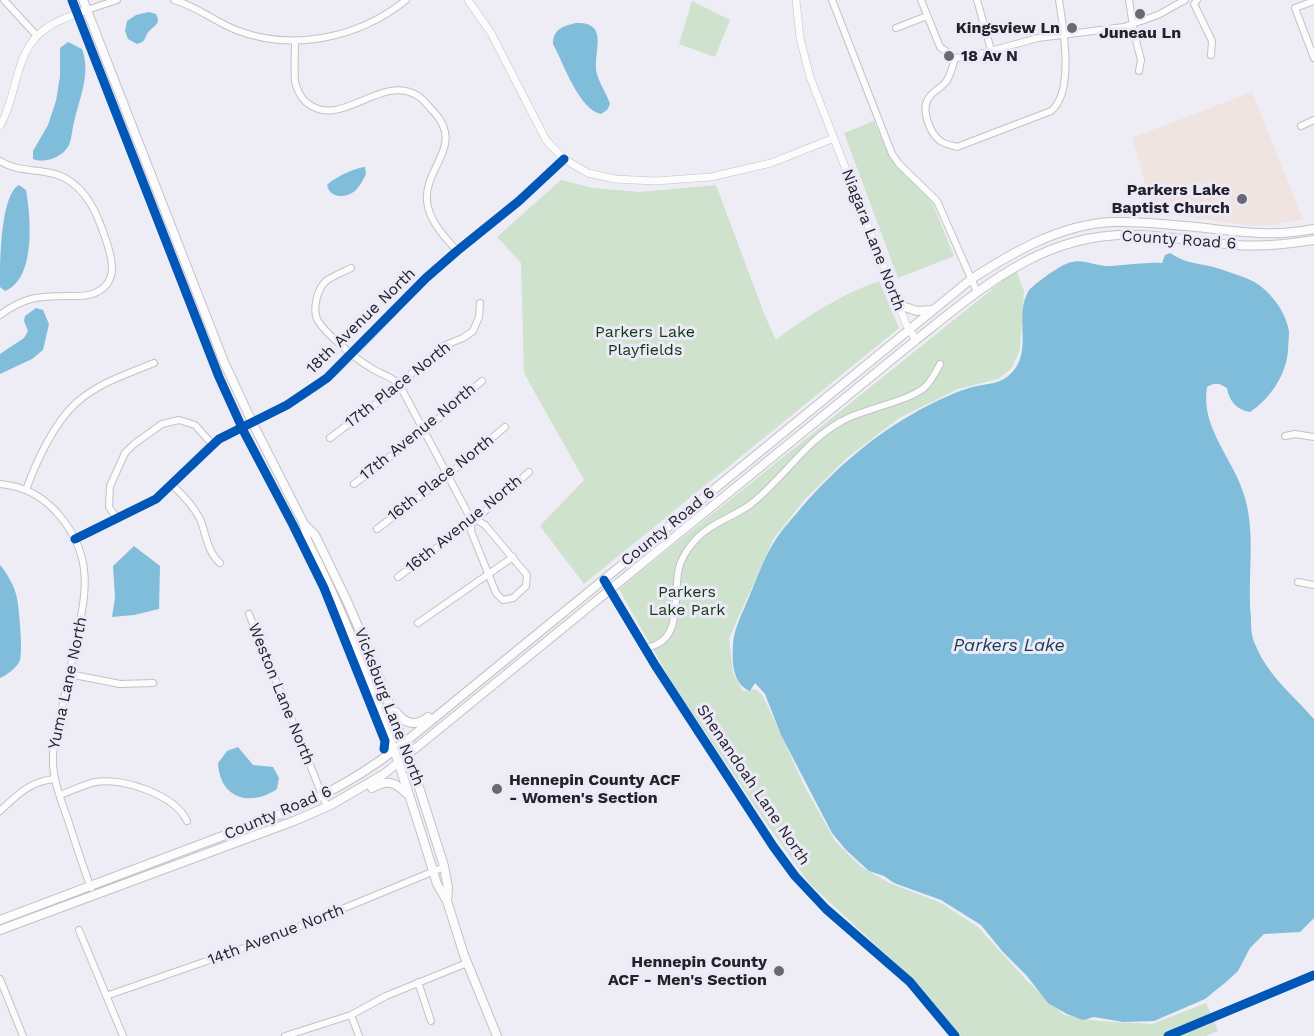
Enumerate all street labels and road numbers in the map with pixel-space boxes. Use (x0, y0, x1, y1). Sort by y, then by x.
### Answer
street label: Niagara Lane North (837, 166, 909, 314)
street label: County Road 6 (1121, 226, 1237, 254)
street label: 18th Avenue North (303, 264, 419, 378)
street label: 17th Place North (341, 338, 455, 432)
street label: 17th Avenue North (356, 379, 480, 485)
street label: 16th Place North (384, 431, 498, 525)
street label: 16th Avenue North (402, 471, 526, 577)
street label: County Road 6 (617, 483, 719, 571)
street label: Yuma Lane North (45, 615, 91, 751)
street label: Weston Lane North (244, 620, 318, 768)
street label: Vicksburg Lane North (350, 625, 428, 789)
street label: Shenandoah Lane North (692, 701, 814, 869)
street label: County Road 6 (221, 782, 335, 844)
street label: 14th Avenue North (205, 900, 347, 970)

